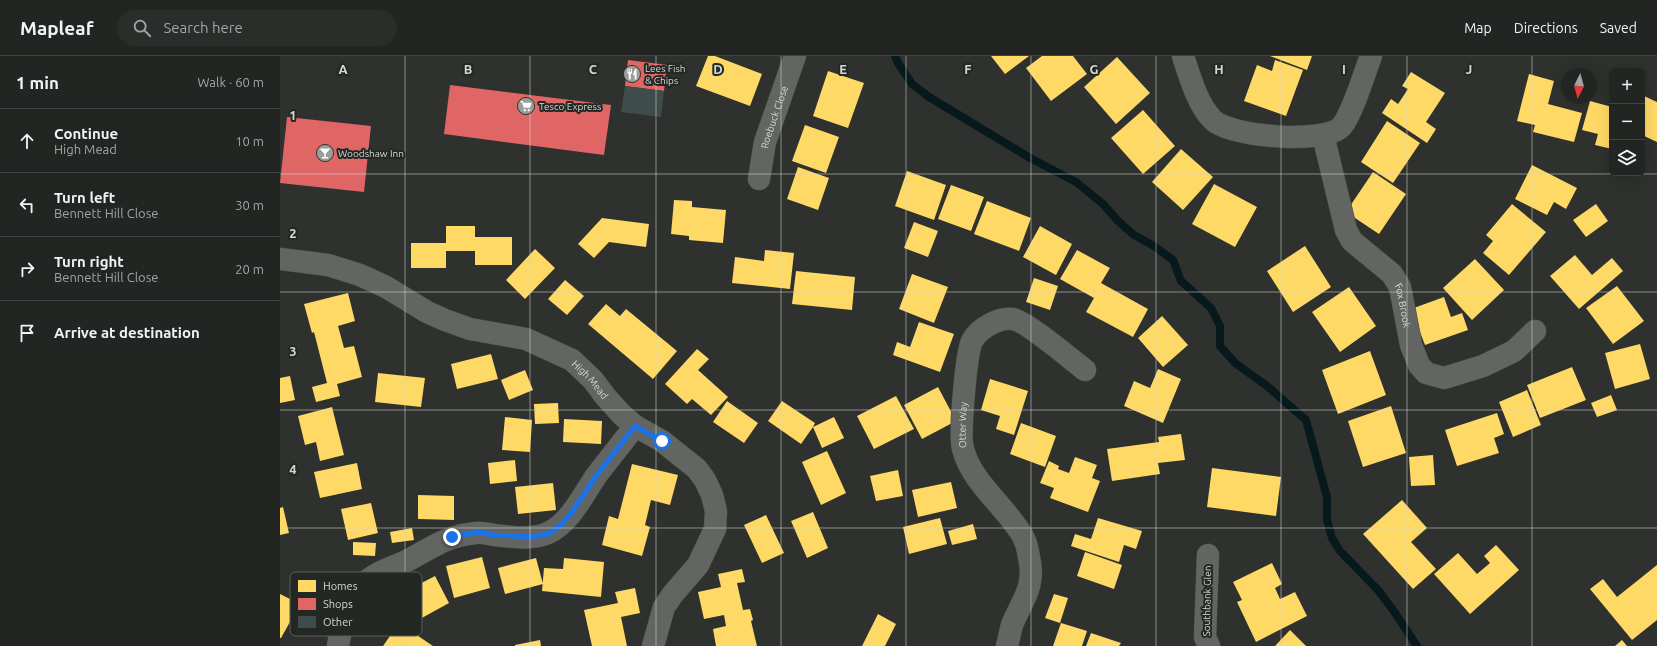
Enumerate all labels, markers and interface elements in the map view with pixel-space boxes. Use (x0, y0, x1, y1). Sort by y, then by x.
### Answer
search box (117, 10, 397, 46)
text: Mapleaf (20, 17, 93, 39)
icon: search (131, 17, 153, 39)
text: Search here (163, 19, 243, 36)
text: Map (1464, 20, 1492, 36)
text: Directions (1514, 20, 1578, 36)
text: Saved (1600, 20, 1637, 36)
text: A (338, 62, 348, 76)
text: B (464, 62, 473, 76)
text: C (589, 62, 598, 76)
text: D (713, 62, 723, 76)
text: E (839, 62, 847, 76)
text: F (964, 62, 972, 76)
text: G (1090, 62, 1099, 76)
text: H (1214, 62, 1224, 76)
text: I (1342, 62, 1346, 76)
text: J (1466, 62, 1472, 76)
place label: Lees Fish & Chips (645, 63, 686, 86)
restaurant icon: Lees Fish & Chips (622, 64, 642, 84)
north arrow (1561, 68, 1597, 104)
map controls (1609, 68, 1645, 176)
button: + (1609, 68, 1645, 104)
text: 1 min (16, 73, 59, 92)
text: Walk · 60 m (198, 75, 264, 89)
street label: Roebuck Close (759, 84, 790, 149)
supermarket icon: Tesco Express (516, 96, 536, 116)
place label: Tesco Express (539, 101, 601, 112)
button: − (1609, 104, 1645, 140)
text: 1 (289, 108, 297, 122)
text: Continue (54, 125, 118, 142)
icon: ahead (16, 130, 38, 152)
text: 10 m (235, 134, 264, 148)
button: layers (1609, 140, 1645, 176)
text: High Mead (54, 142, 117, 156)
bar icon: Woodshaw Inn (315, 143, 335, 163)
place label: Woodshaw Inn (338, 148, 404, 159)
text: Turn left (54, 189, 115, 206)
icon: left (16, 194, 38, 216)
text: 30 m (235, 198, 264, 212)
text: Bennett Hill Close (54, 206, 158, 220)
text: 2 (289, 226, 297, 240)
text: Turn right (54, 253, 124, 270)
icon: right (16, 258, 38, 280)
text: 20 m (235, 262, 264, 276)
text: Bennett Hill Close (54, 270, 158, 284)
street label: Fox Brook (1393, 281, 1413, 329)
icon: arrive (16, 322, 38, 344)
text: Arrive at destination (54, 324, 200, 341)
text: 3 (289, 344, 297, 358)
street label: High Mead (570, 358, 611, 401)
street label: Otter Way (956, 401, 969, 449)
route start (653, 432, 671, 450)
text: 4 (289, 462, 297, 476)
route end (443, 528, 461, 546)
street label: Southbank Glen (1201, 565, 1213, 637)
legend (290, 572, 422, 636)
text: Homes (323, 580, 358, 592)
text: Shops (323, 598, 353, 610)
text: Other (323, 616, 353, 628)

